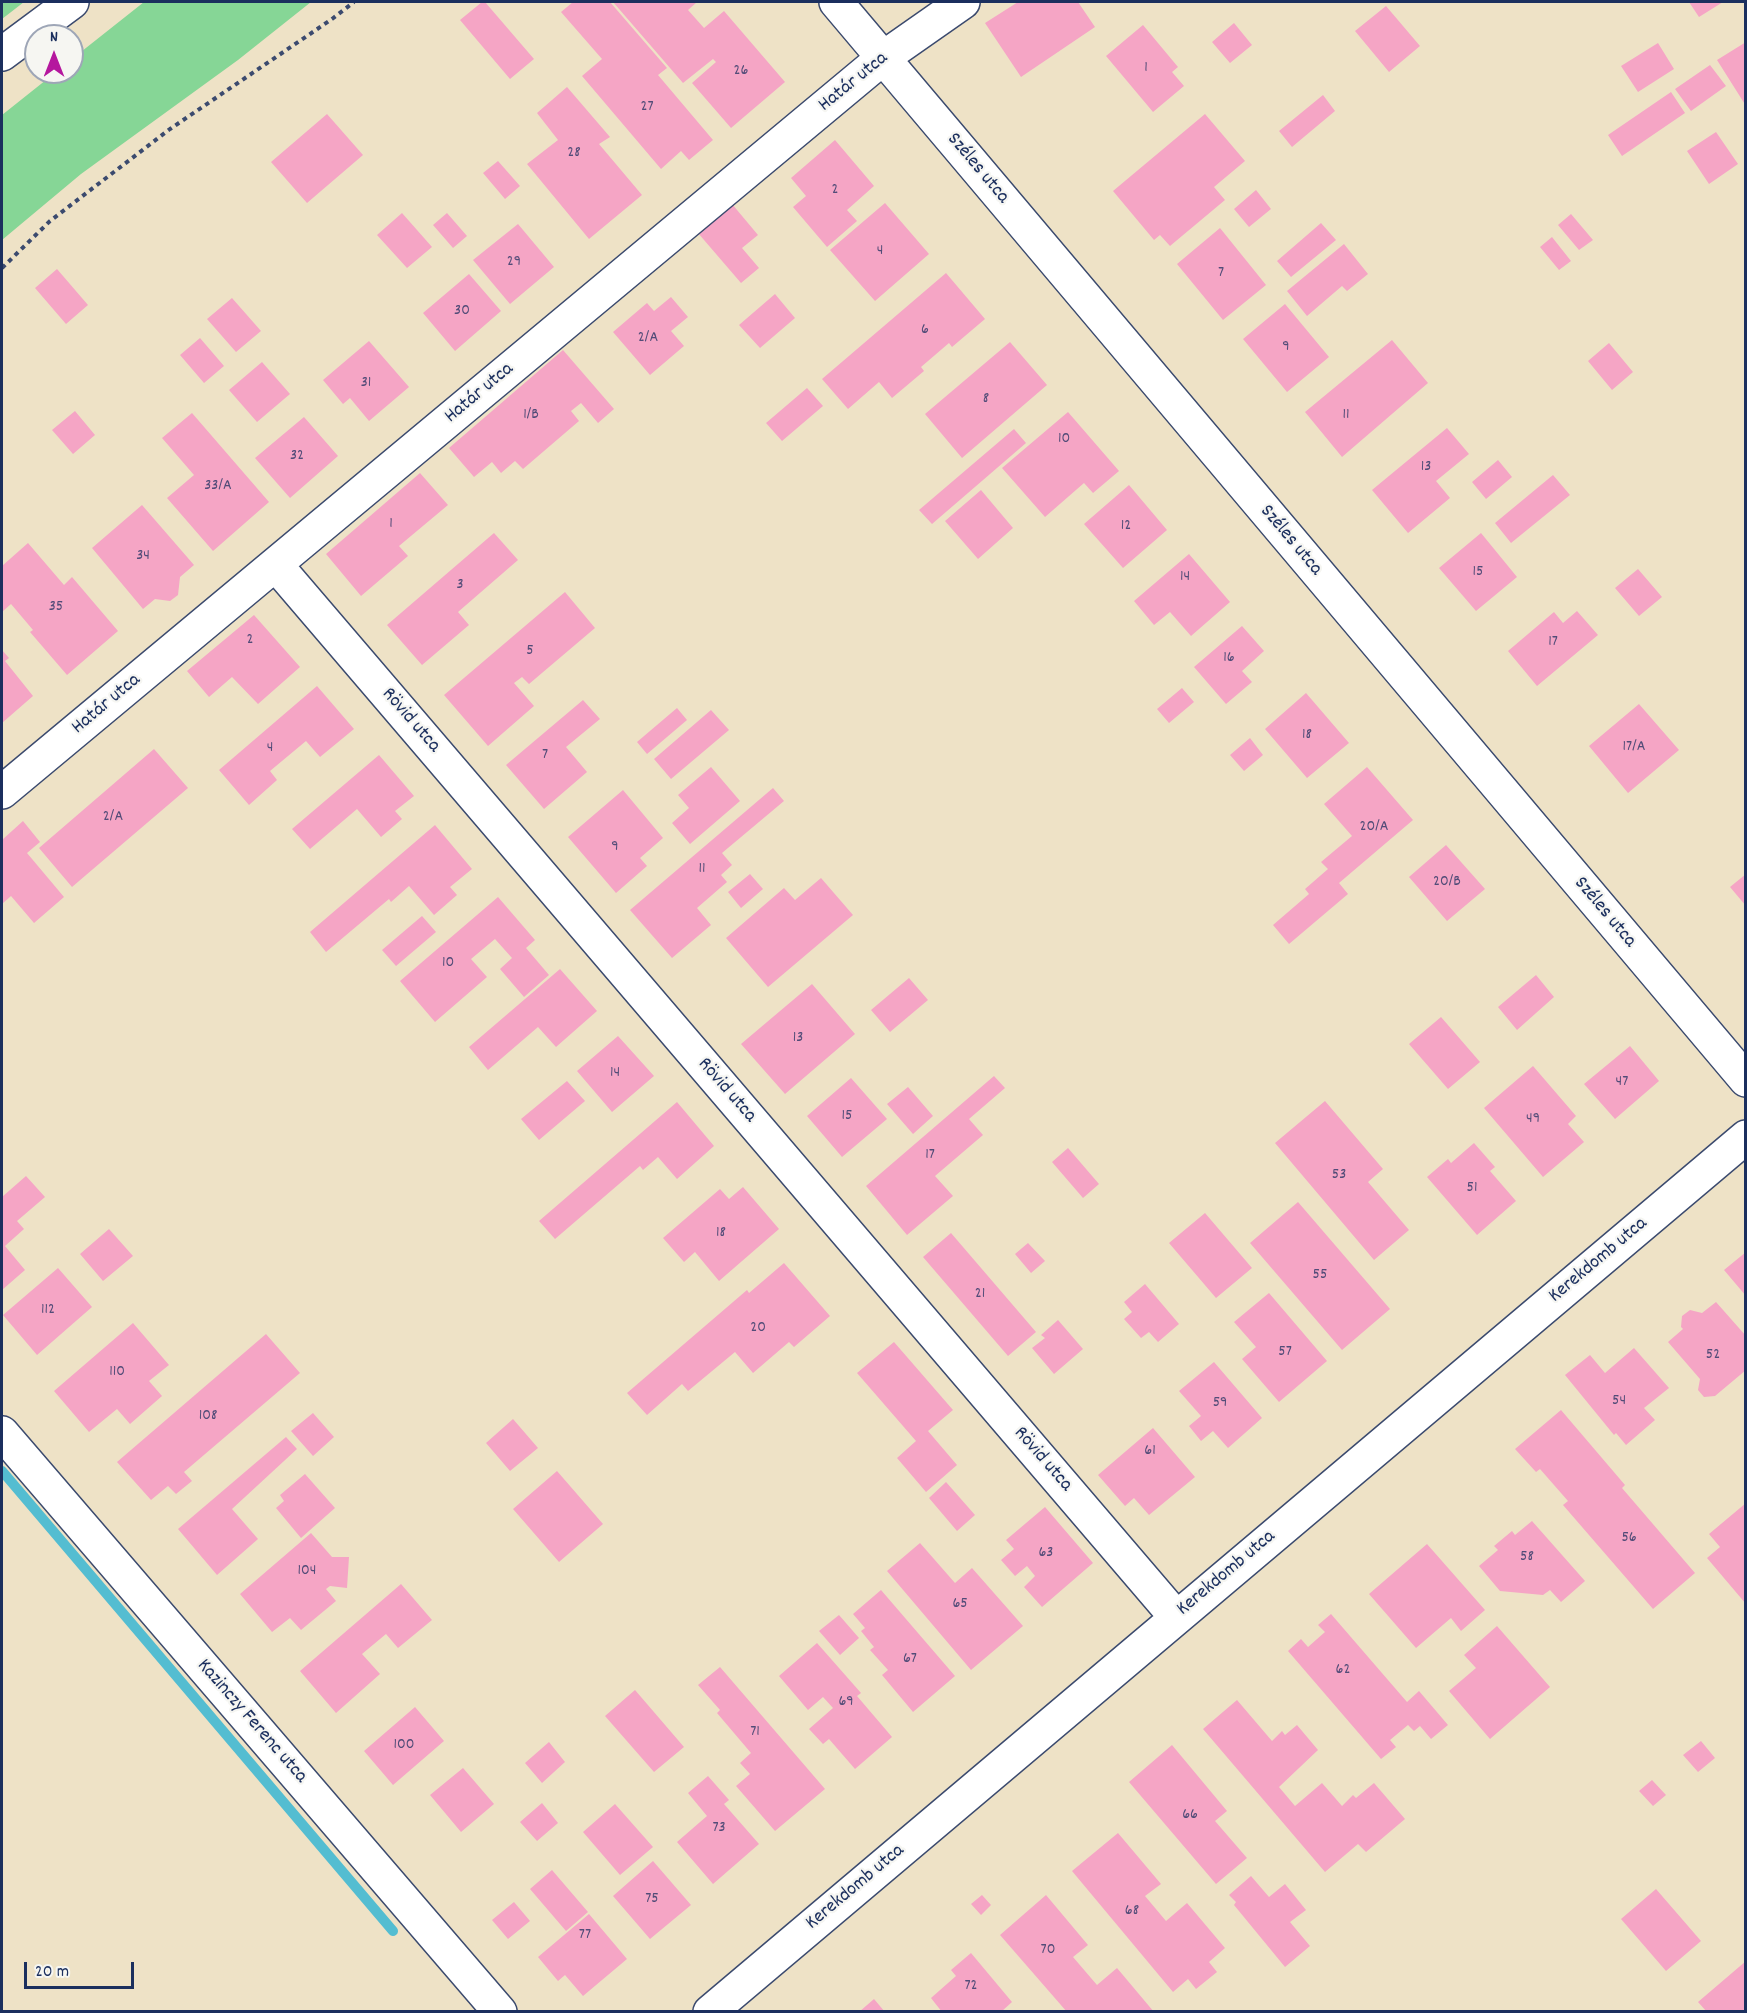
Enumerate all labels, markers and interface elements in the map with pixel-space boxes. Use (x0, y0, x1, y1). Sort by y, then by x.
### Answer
north arrow (24, 24, 84, 84)
text: N (50, 26, 58, 49)
street label: Határ utca (814, 48, 894, 118)
house number: 1 (1144, 59, 1148, 79)
house number: 26 (734, 62, 748, 82)
house number: 27 (640, 98, 654, 118)
street label: Széles utca (940, 129, 1014, 209)
house number: 28 (567, 144, 581, 164)
house number: 2 (832, 181, 838, 201)
house number: 4 (877, 242, 883, 262)
house number: 29 (507, 253, 521, 273)
house number: 7 (1218, 264, 1224, 284)
house number: 30 (454, 302, 470, 322)
house number: 6 (921, 321, 929, 341)
house number: 2/A (638, 329, 658, 349)
house number: 9 (1282, 338, 1290, 358)
street label: Határ utca (441, 358, 519, 430)
house number: 31 (361, 374, 371, 394)
house number: 8 (983, 390, 989, 410)
house number: 1/B (523, 406, 539, 426)
house number: 11 (1342, 406, 1350, 426)
house number: 10 (1058, 430, 1070, 450)
house number: 32 (290, 447, 304, 467)
house number: 13 (1421, 458, 1431, 478)
house number: 33/A (204, 477, 232, 497)
street label: Széles utca (1253, 501, 1327, 581)
house number: 1 (389, 515, 393, 535)
house number: 12 (1121, 517, 1131, 537)
house number: 34 (136, 547, 150, 567)
house number: 15 (1473, 563, 1483, 583)
house number: 14 (1180, 568, 1190, 588)
house number: 3 (456, 576, 464, 596)
house number: 35 (49, 598, 63, 618)
house number: 2 (247, 631, 253, 651)
house number: 17 (1548, 633, 1558, 653)
house number: 5 (526, 642, 534, 662)
house number: 16 (1223, 649, 1235, 669)
street label: Határ utca (68, 669, 146, 741)
street label: Rövid utca (375, 684, 445, 758)
house number: 18 (1302, 726, 1312, 746)
house number: 17/A (1623, 738, 1645, 758)
house number: 4 (267, 739, 273, 759)
house number: 7 (542, 746, 548, 766)
house number: 2/A (103, 808, 123, 828)
house number: 20/A (1359, 818, 1389, 838)
house number: 9 (611, 838, 619, 858)
house number: 11 (698, 860, 706, 880)
house number: 20/B (1433, 873, 1461, 893)
street label: Széles utca (1567, 873, 1641, 953)
house number: 10 (442, 954, 454, 974)
house number: 13 (793, 1029, 803, 1049)
street label: Rövid utca (691, 1054, 761, 1128)
house number: 14 (610, 1064, 620, 1084)
house number: 47 (1616, 1073, 1628, 1093)
house number: 15 (842, 1107, 852, 1127)
house number: 49 (1526, 1110, 1540, 1130)
house number: 17 (925, 1146, 935, 1166)
house number: 53 (1332, 1166, 1346, 1186)
house number: 51 (1467, 1179, 1477, 1199)
street label: Kerekdomb utca (1545, 1213, 1653, 1309)
house number: 18 (716, 1224, 726, 1244)
house number: 55 (1313, 1266, 1327, 1286)
house number: 21 (975, 1285, 985, 1305)
house number: 112 (41, 1301, 55, 1321)
house number: 20 (750, 1319, 766, 1339)
house number: 57 (1278, 1343, 1292, 1363)
house number: 52 (1706, 1346, 1720, 1366)
house number: 110 (109, 1363, 125, 1383)
house number: 54 (1612, 1392, 1626, 1412)
house number: 59 (1213, 1394, 1227, 1414)
house number: 108 (199, 1407, 217, 1427)
street label: Rövid utca (1007, 1423, 1077, 1497)
house number: 61 (1144, 1442, 1156, 1462)
street label: Kerekdomb utca (1173, 1526, 1281, 1622)
house number: 56 (1621, 1529, 1637, 1549)
house number: 63 (1039, 1544, 1053, 1564)
house number: 58 (1520, 1548, 1534, 1568)
house number: 104 (298, 1562, 316, 1582)
house number: 65 (952, 1595, 968, 1615)
house number: 67 (903, 1650, 917, 1670)
street label: Kazinczy Ferenc utca (191, 1655, 311, 1789)
house number: 62 (1336, 1661, 1350, 1681)
house number: 69 (838, 1693, 854, 1713)
house number: 71 (750, 1723, 760, 1743)
house number: 100 (394, 1736, 414, 1756)
house number: 66 (1182, 1806, 1198, 1826)
house number: 73 (712, 1819, 726, 1839)
street label: Kerekdomb utca (802, 1840, 910, 1936)
house number: 75 (645, 1890, 659, 1910)
house number: 68 (1125, 1902, 1139, 1922)
house number: 77 (579, 1926, 591, 1946)
house number: 70 (1041, 1941, 1055, 1961)
scale bar (27, 1950, 136, 1988)
text: 20 m (35, 1960, 69, 1985)
house number: 72 (964, 1977, 978, 1997)

